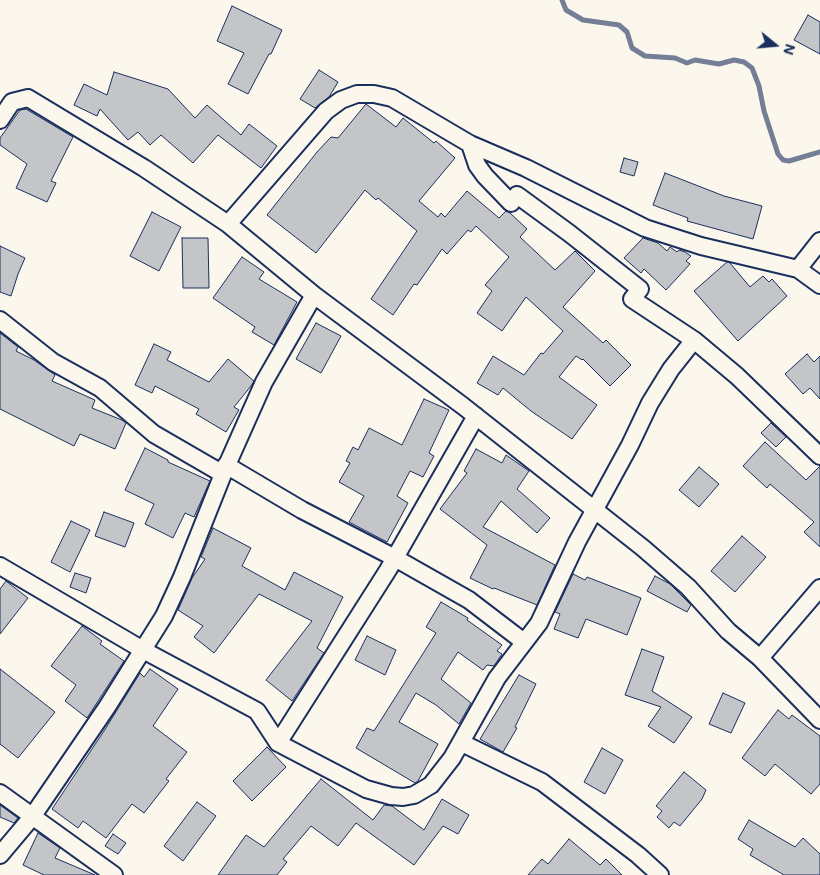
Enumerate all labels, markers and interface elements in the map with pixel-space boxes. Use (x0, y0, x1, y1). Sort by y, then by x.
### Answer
north arrow (750, 20, 800, 70)
text: N (779, 42, 800, 57)

